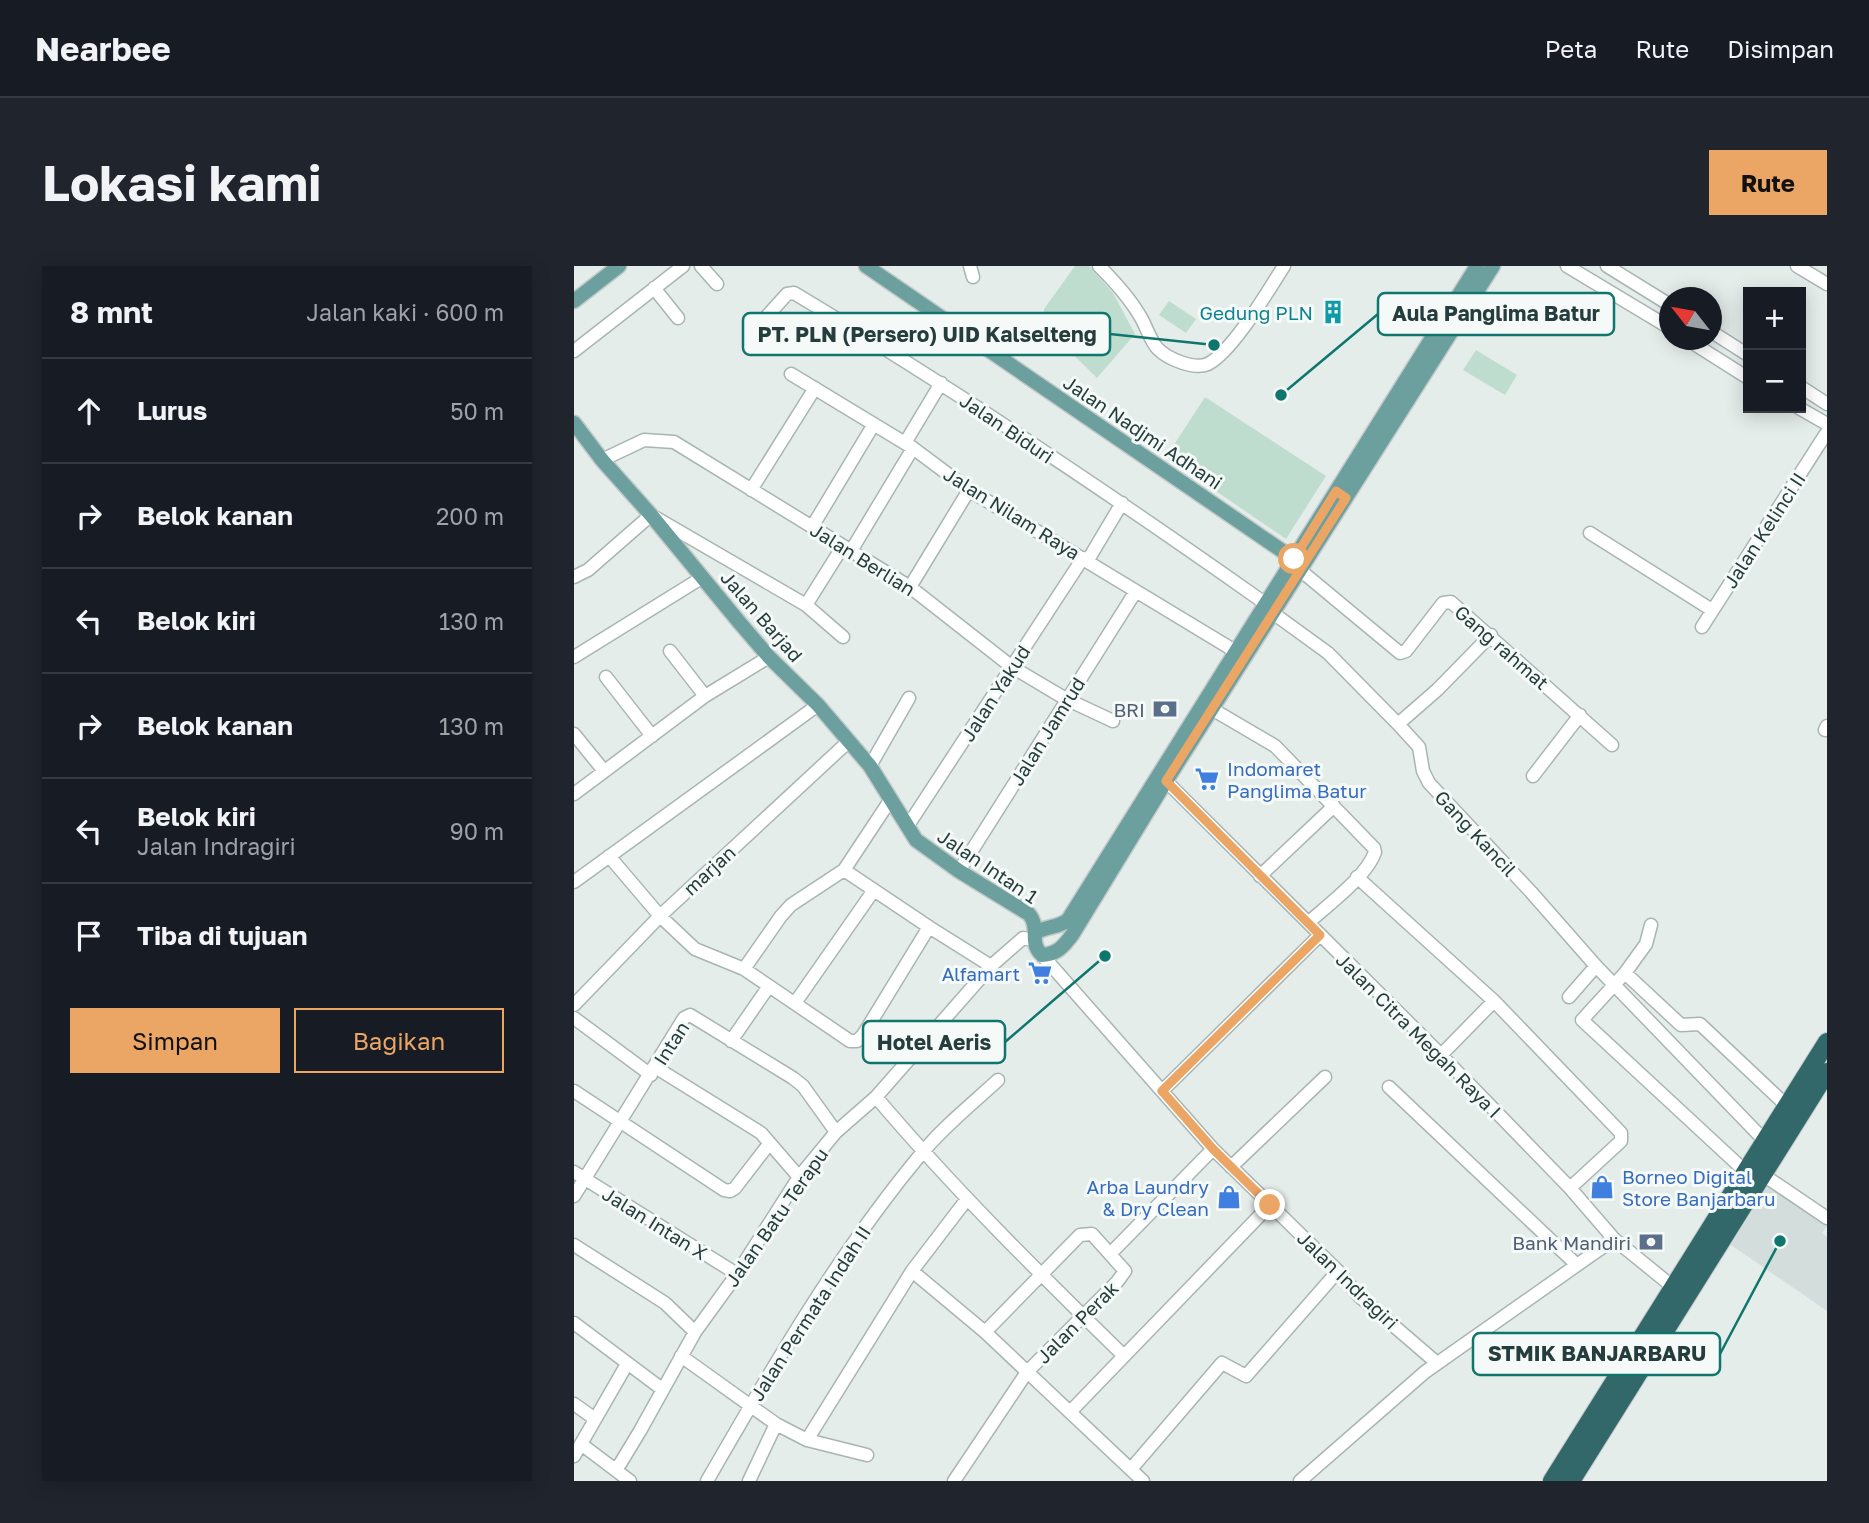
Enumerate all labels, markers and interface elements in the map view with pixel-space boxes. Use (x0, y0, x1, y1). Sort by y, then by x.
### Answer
text: Nearbee (35, 29, 171, 68)
text: Peta (1545, 34, 1597, 63)
text: Rute (1635, 34, 1689, 63)
text: Disimpan (1727, 34, 1834, 63)
button: Rute (1709, 150, 1827, 215)
text: Lokasi kami (42, 153, 321, 212)
north arrow (1659, 287, 1722, 350)
map controls (1743, 287, 1806, 413)
button: + (1743, 287, 1806, 350)
callout: Aula Panglima Batur (1378, 293, 1614, 335)
text: 8 mnt (70, 294, 153, 330)
text: Jalan kaki · 600 m (306, 298, 504, 326)
building icon: Gedung PLN (1319, 298, 1347, 326)
text: Aula Panglima Batur (1392, 300, 1600, 326)
place label: Gedung PLN (1200, 301, 1313, 324)
callout: PT. PLN (Persero) UID Kalselteng (743, 313, 1110, 355)
text: PT. PLN (Persero) UID Kalselteng (757, 321, 1097, 347)
button: − (1743, 350, 1806, 413)
street label: Jalan Nadjmi Adhani (1059, 370, 1227, 494)
street label: Jalan Biduri (956, 388, 1058, 468)
icon: ahead (70, 392, 108, 430)
text: Lurus (137, 395, 207, 426)
text: 50 m (450, 397, 504, 425)
street label: Jalan Nilam Raya (940, 462, 1084, 564)
street label: Jalan Kelinci II (1718, 468, 1810, 592)
icon: right (70, 497, 108, 535)
text: Belok kanan (137, 500, 293, 531)
text: 200 m (436, 502, 504, 530)
street label: Jalan Berlian (806, 518, 920, 600)
route start (1278, 543, 1309, 574)
street label: Jalan Barjad (716, 566, 808, 666)
street label: Gang rahmat (1450, 600, 1554, 694)
icon: left (70, 602, 108, 640)
text: Belok kiri (137, 605, 256, 636)
text: 130 m (439, 607, 504, 635)
street label: Jalan Yakud (955, 641, 1035, 745)
street label: Jalan Jamrud (1005, 673, 1089, 789)
bank icon: BRI (1151, 695, 1179, 723)
place label: BRI (1113, 698, 1145, 721)
icon: right (70, 707, 108, 745)
text: Belok kanan (137, 710, 293, 741)
text: 130 m (439, 712, 504, 740)
place label: Indomaret Panglima Batur (1227, 757, 1367, 802)
supermarket icon: Indomaret Panglima Batur (1193, 765, 1221, 793)
street label: Gang Kancil (1430, 785, 1522, 881)
text: Belok kiri (137, 801, 256, 832)
icon: left (70, 812, 108, 850)
text: 90 m (450, 817, 504, 845)
street label: Jalan Intan 1 (933, 824, 1043, 908)
text: Jalan Indragiri (137, 832, 296, 860)
street label: marjan (678, 840, 740, 900)
icon: arrive (70, 917, 108, 955)
text: Tiba di tujuan (137, 920, 307, 951)
street label: Jalan Citra Megah Raya I (1332, 948, 1506, 1122)
supermarket icon: Alfamart (1026, 959, 1054, 987)
place label: Alfamart (942, 962, 1020, 985)
button: Simpan (70, 1008, 280, 1073)
button: Bagikan (294, 1008, 504, 1073)
street label: Intan (648, 1017, 694, 1069)
callout: Hotel Aeris (863, 1021, 1005, 1063)
text: Hotel Aeris (877, 1029, 991, 1055)
street label: Jalan Batu Terapu (720, 1143, 832, 1291)
place label: Borneo Digital Store Banjarbaru (1622, 1165, 1775, 1210)
shop icon: Borneo Digital Store Banjarbaru (1588, 1173, 1616, 1201)
place label: Arba Laundry & Dry Clean (1086, 1175, 1209, 1220)
street label: Jalan Intan X (598, 1182, 712, 1264)
shop icon: Arba Laundry & Dry Clean (1215, 1183, 1243, 1211)
route end (1254, 1189, 1285, 1220)
street label: Jalan Permata Indah II (745, 1221, 875, 1405)
street label: Jalan Indragiri (1293, 1226, 1403, 1334)
bank icon: Bank Mandiri (1637, 1228, 1665, 1256)
place label: Bank Mandiri (1512, 1231, 1631, 1254)
street label: Jalan Perak (1031, 1276, 1123, 1368)
callout: STMIK BANJARBARU (1473, 1333, 1720, 1375)
text: STMIK BANJARBARU (1488, 1340, 1706, 1366)

